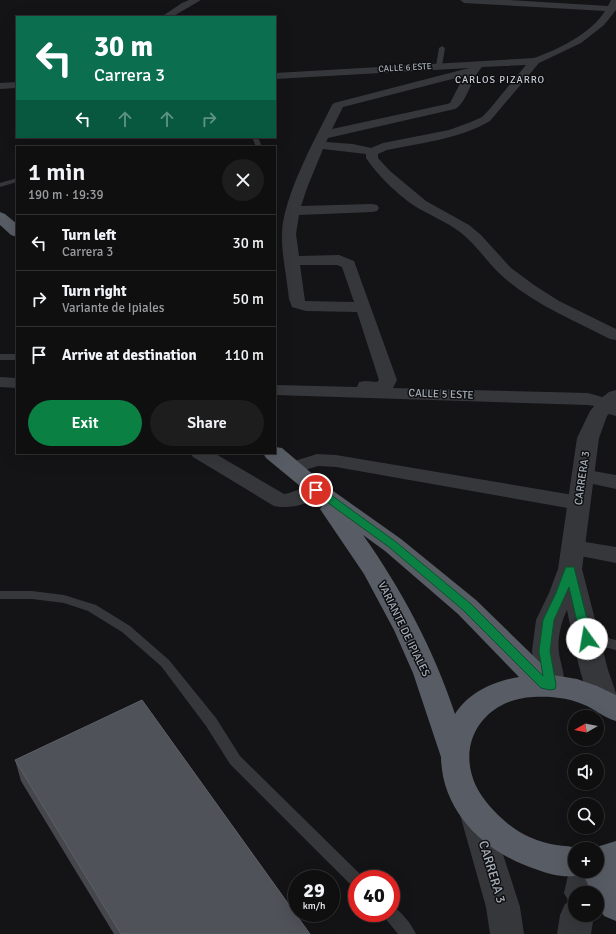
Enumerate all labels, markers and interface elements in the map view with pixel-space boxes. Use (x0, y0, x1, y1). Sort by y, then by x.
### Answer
text: 30 m (94, 30, 153, 64)
icon: left (28, 32, 80, 84)
street label: CALLE 6 ESTE (378, 61, 432, 75)
text: Carrera 3 (94, 64, 165, 86)
district label: CARLOS PIZARRO (455, 74, 545, 86)
icon: left (72, 108, 94, 130)
icon: ahead (114, 108, 136, 130)
icon: ahead (156, 108, 178, 130)
icon: right (198, 108, 220, 130)
text: 1 min (28, 157, 85, 187)
button: close (222, 159, 264, 201)
text: 190 m · 19:39 (28, 187, 104, 203)
text: Turn left (62, 226, 116, 244)
icon: left (28, 232, 50, 254)
text: 30 m (233, 234, 264, 252)
text: Carrera 3 (62, 244, 113, 260)
text: Turn right (62, 282, 127, 300)
icon: right (28, 288, 50, 310)
text: 50 m (233, 290, 264, 308)
text: Variante de Ipiales (62, 300, 165, 316)
icon: arrive (28, 344, 50, 366)
text: Arrive at destination (62, 346, 197, 364)
text: 110 m (224, 346, 264, 364)
street label: CALLE 5 ESTE (408, 386, 474, 402)
button: Exit (28, 400, 142, 446)
button: Share (150, 400, 264, 446)
street label: CARRERA 3 (572, 450, 592, 506)
pin (299, 473, 333, 507)
icon: arrive (305, 479, 327, 501)
street label: VARIANTE DE IPIALES (375, 580, 433, 678)
position arrow (566, 618, 608, 660)
north arrow (568, 710, 604, 746)
map controls (568, 710, 604, 922)
button: sound (568, 754, 604, 790)
button: search (568, 798, 604, 834)
street label: CARRERA 3 (475, 839, 509, 905)
button: + (568, 842, 604, 878)
speed limit sign: 40 (348, 870, 400, 922)
text: 29 (303, 878, 325, 903)
button: − (568, 886, 604, 922)
text: km/h (303, 900, 325, 912)

